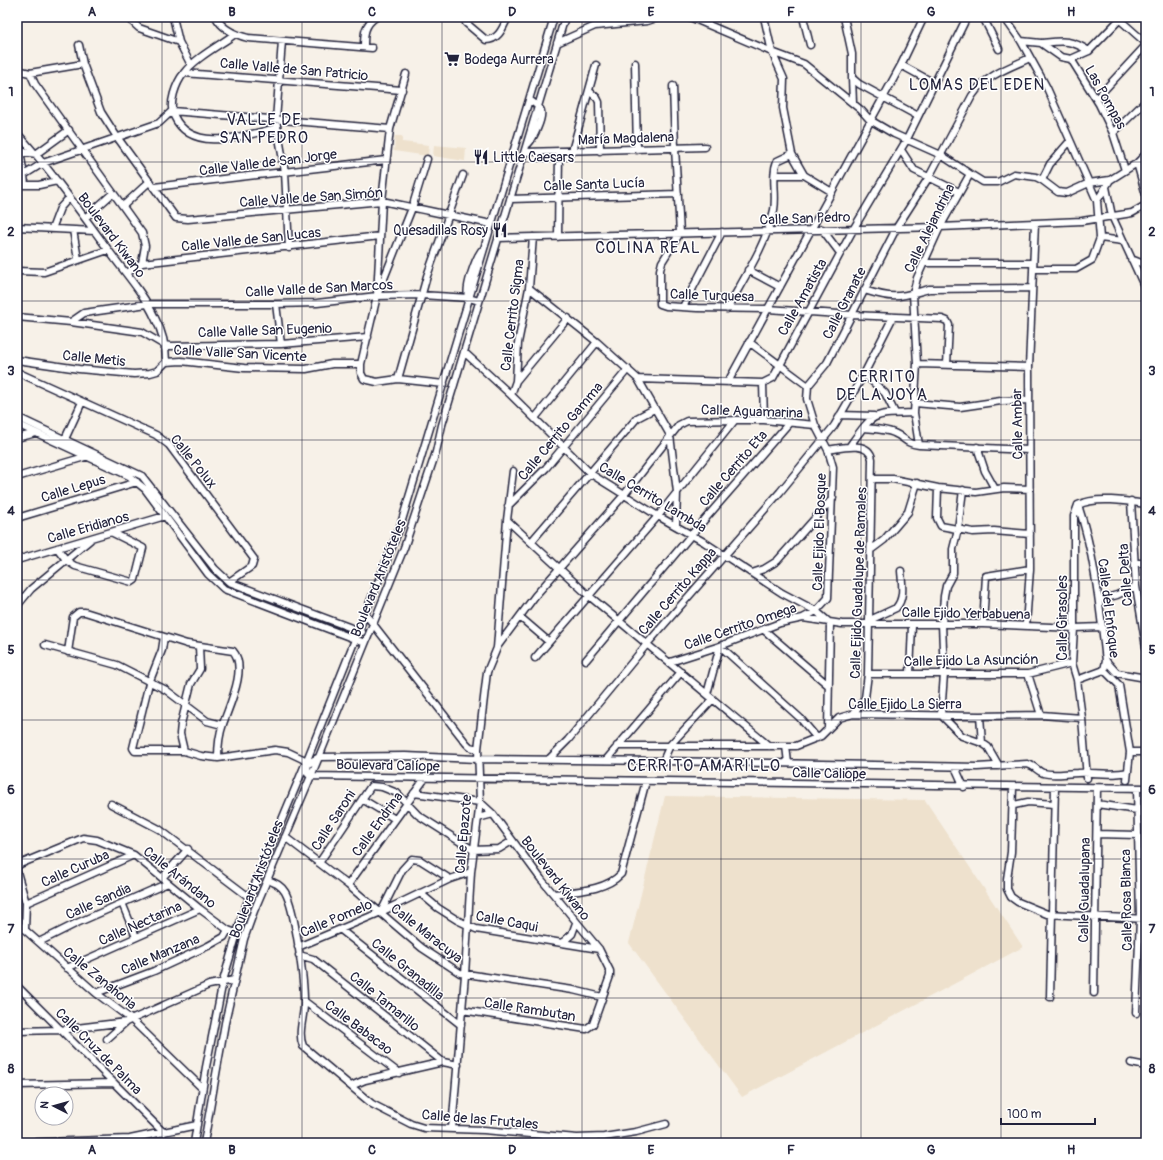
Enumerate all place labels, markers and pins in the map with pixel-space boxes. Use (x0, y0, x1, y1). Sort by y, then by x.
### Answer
supermarket icon: Bodega Aurrera (443, 50, 461, 68)
place label: Bodega Aurrera (464, 51, 554, 68)
restaurant icon: Little Caesars (472, 148, 490, 166)
place label: Little Caesars (493, 149, 575, 166)
restaurant icon: Quesadillas Rosy (491, 221, 509, 239)
place label: Quesadillas Rosy (393, 222, 488, 239)

